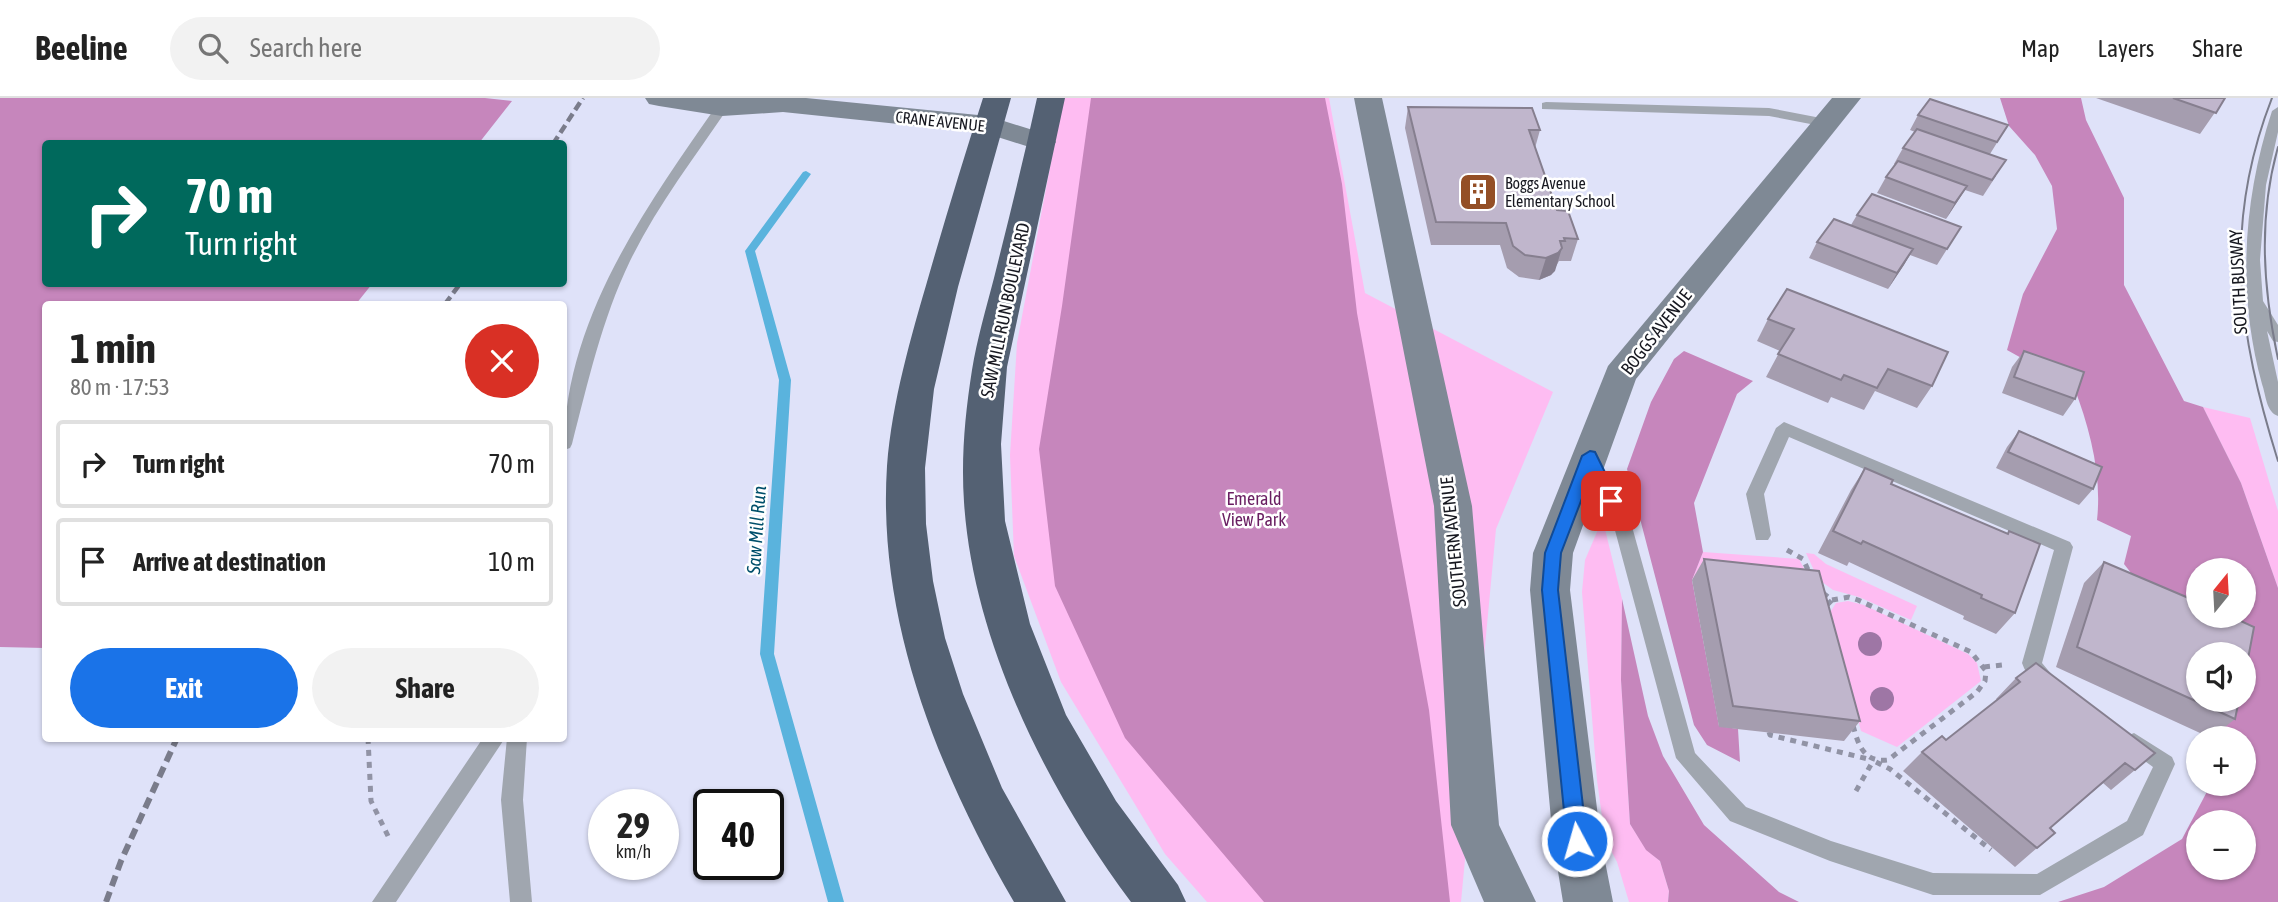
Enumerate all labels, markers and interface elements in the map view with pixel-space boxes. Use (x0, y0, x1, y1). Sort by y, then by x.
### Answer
search box (170, 17, 660, 80)
text: Beeline (35, 29, 128, 67)
icon: search (194, 29, 232, 67)
text: Search here (250, 33, 362, 63)
text: Map (2021, 35, 2060, 62)
text: Layers (2098, 35, 2154, 62)
text: Share (2192, 35, 2243, 62)
street label: CRANE AVENUE (895, 107, 986, 135)
text: 70 m (185, 167, 273, 223)
icon: right (70, 168, 161, 259)
building icon: Boggs Avenue Elementary School (1457, 171, 1499, 213)
place label: Boggs Avenue Elementary School (1505, 174, 1616, 211)
street label: SAW MILL RUN BOULEVARD (976, 221, 1034, 399)
text: Turn right (185, 225, 298, 262)
street label: SOUTH BUSWAY (2225, 229, 2251, 335)
street label: BOGGS AVENUE (1616, 285, 1696, 379)
text: 1 min (70, 324, 156, 372)
button: close (465, 324, 539, 398)
text: 80 m · 17:53 (70, 374, 170, 400)
icon: right (74, 445, 112, 483)
text: Turn right (133, 449, 224, 479)
text: 70 m (488, 449, 535, 479)
pin (1581, 471, 1641, 531)
street label: SOUTHERN AVENUE (1436, 476, 1470, 608)
icon: arrive (1592, 482, 1630, 520)
water label: Saw Mill Run (742, 485, 770, 576)
park label: Emerald View Park (1222, 488, 1286, 530)
icon: arrive (74, 543, 112, 581)
text: Arrive at destination (133, 547, 326, 577)
text: 10 m (488, 547, 535, 577)
north arrow (2186, 558, 2256, 628)
map controls (2186, 558, 2256, 880)
button: sound (2186, 642, 2256, 712)
button: Exit (70, 648, 298, 728)
button: Share (312, 648, 539, 728)
button: + (2186, 726, 2256, 796)
speed limit sign: 40 (693, 789, 784, 880)
position arrow (1540, 804, 1614, 878)
text: 29 (617, 805, 650, 845)
button: − (2186, 810, 2256, 880)
text: km/h (616, 841, 651, 862)

